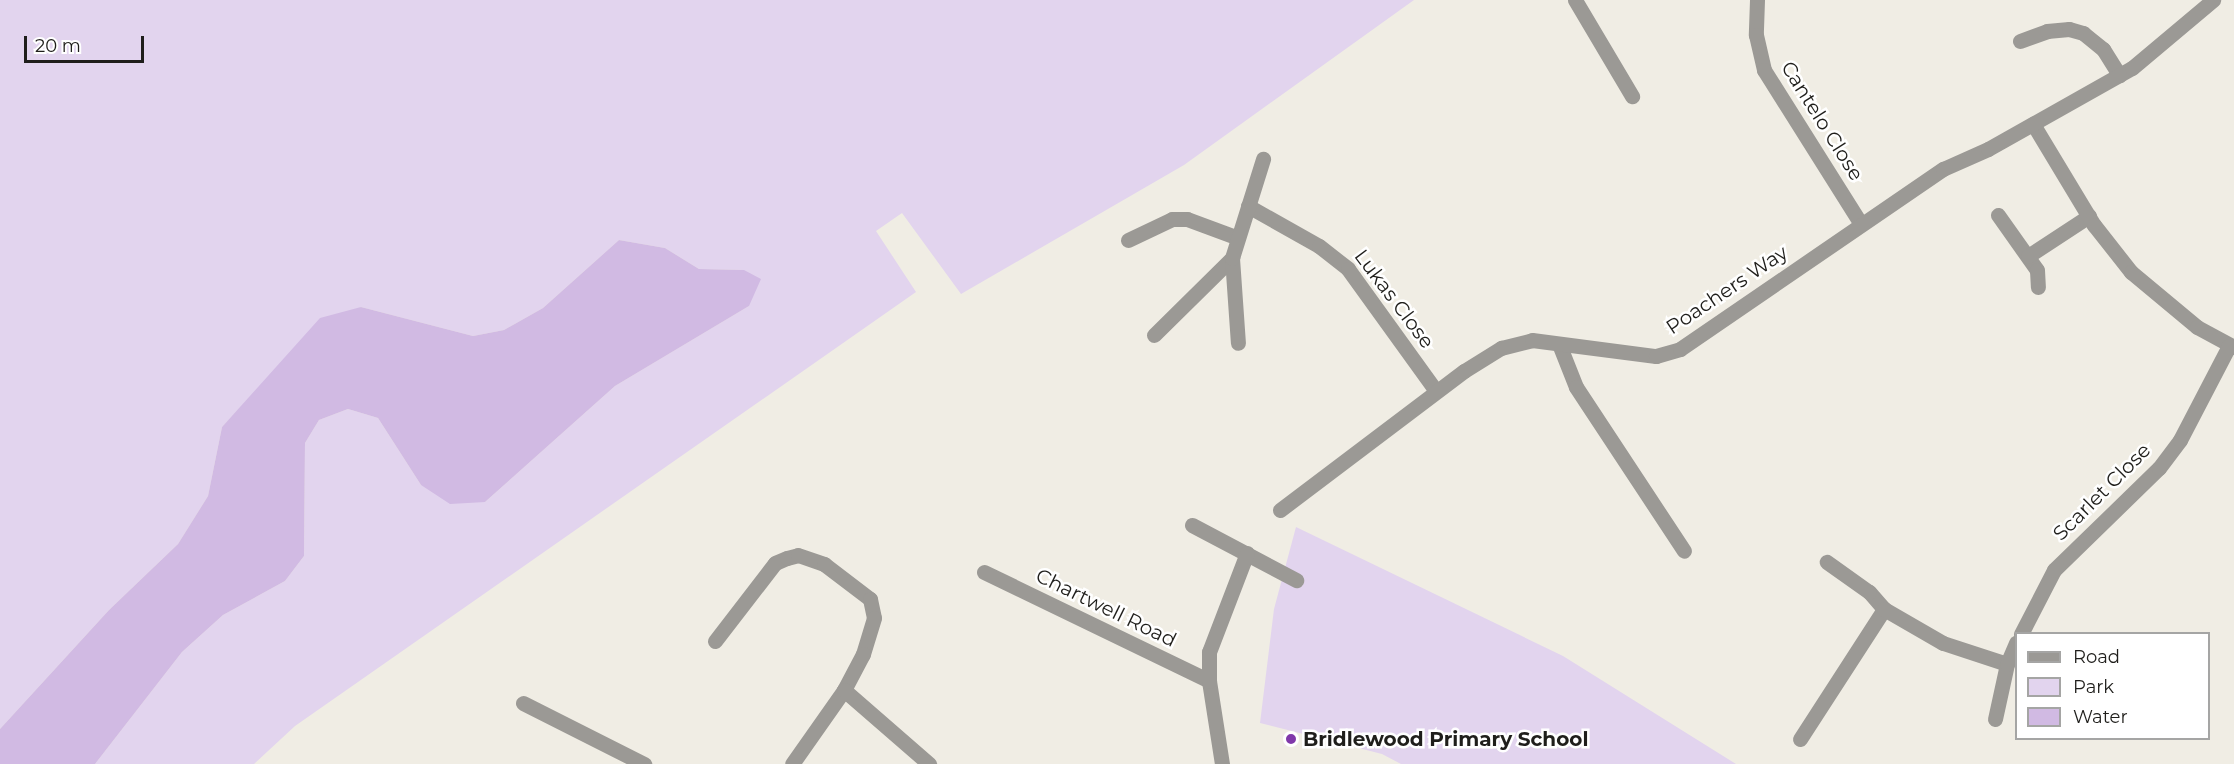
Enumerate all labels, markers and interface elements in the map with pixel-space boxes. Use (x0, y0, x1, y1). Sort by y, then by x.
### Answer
scale bar (27, 24, 147, 62)
text: 20 m (35, 35, 81, 57)
street label: Cantelo Close (1776, 57, 1868, 185)
street label: Poachers Way (1662, 241, 1792, 339)
street label: Lukas Close (1349, 245, 1439, 353)
street label: Scarlet Close (2048, 438, 2156, 546)
street label: Chartwell Road (1032, 564, 1180, 652)
legend (2015, 632, 2210, 740)
text: Road (2073, 646, 2120, 668)
text: Park (2073, 676, 2114, 698)
text: Water (2073, 706, 2128, 728)
place label: Bridlewood Primary School (1303, 727, 1588, 751)
marker: Bridlewood Primary School (1284, 732, 1298, 746)

